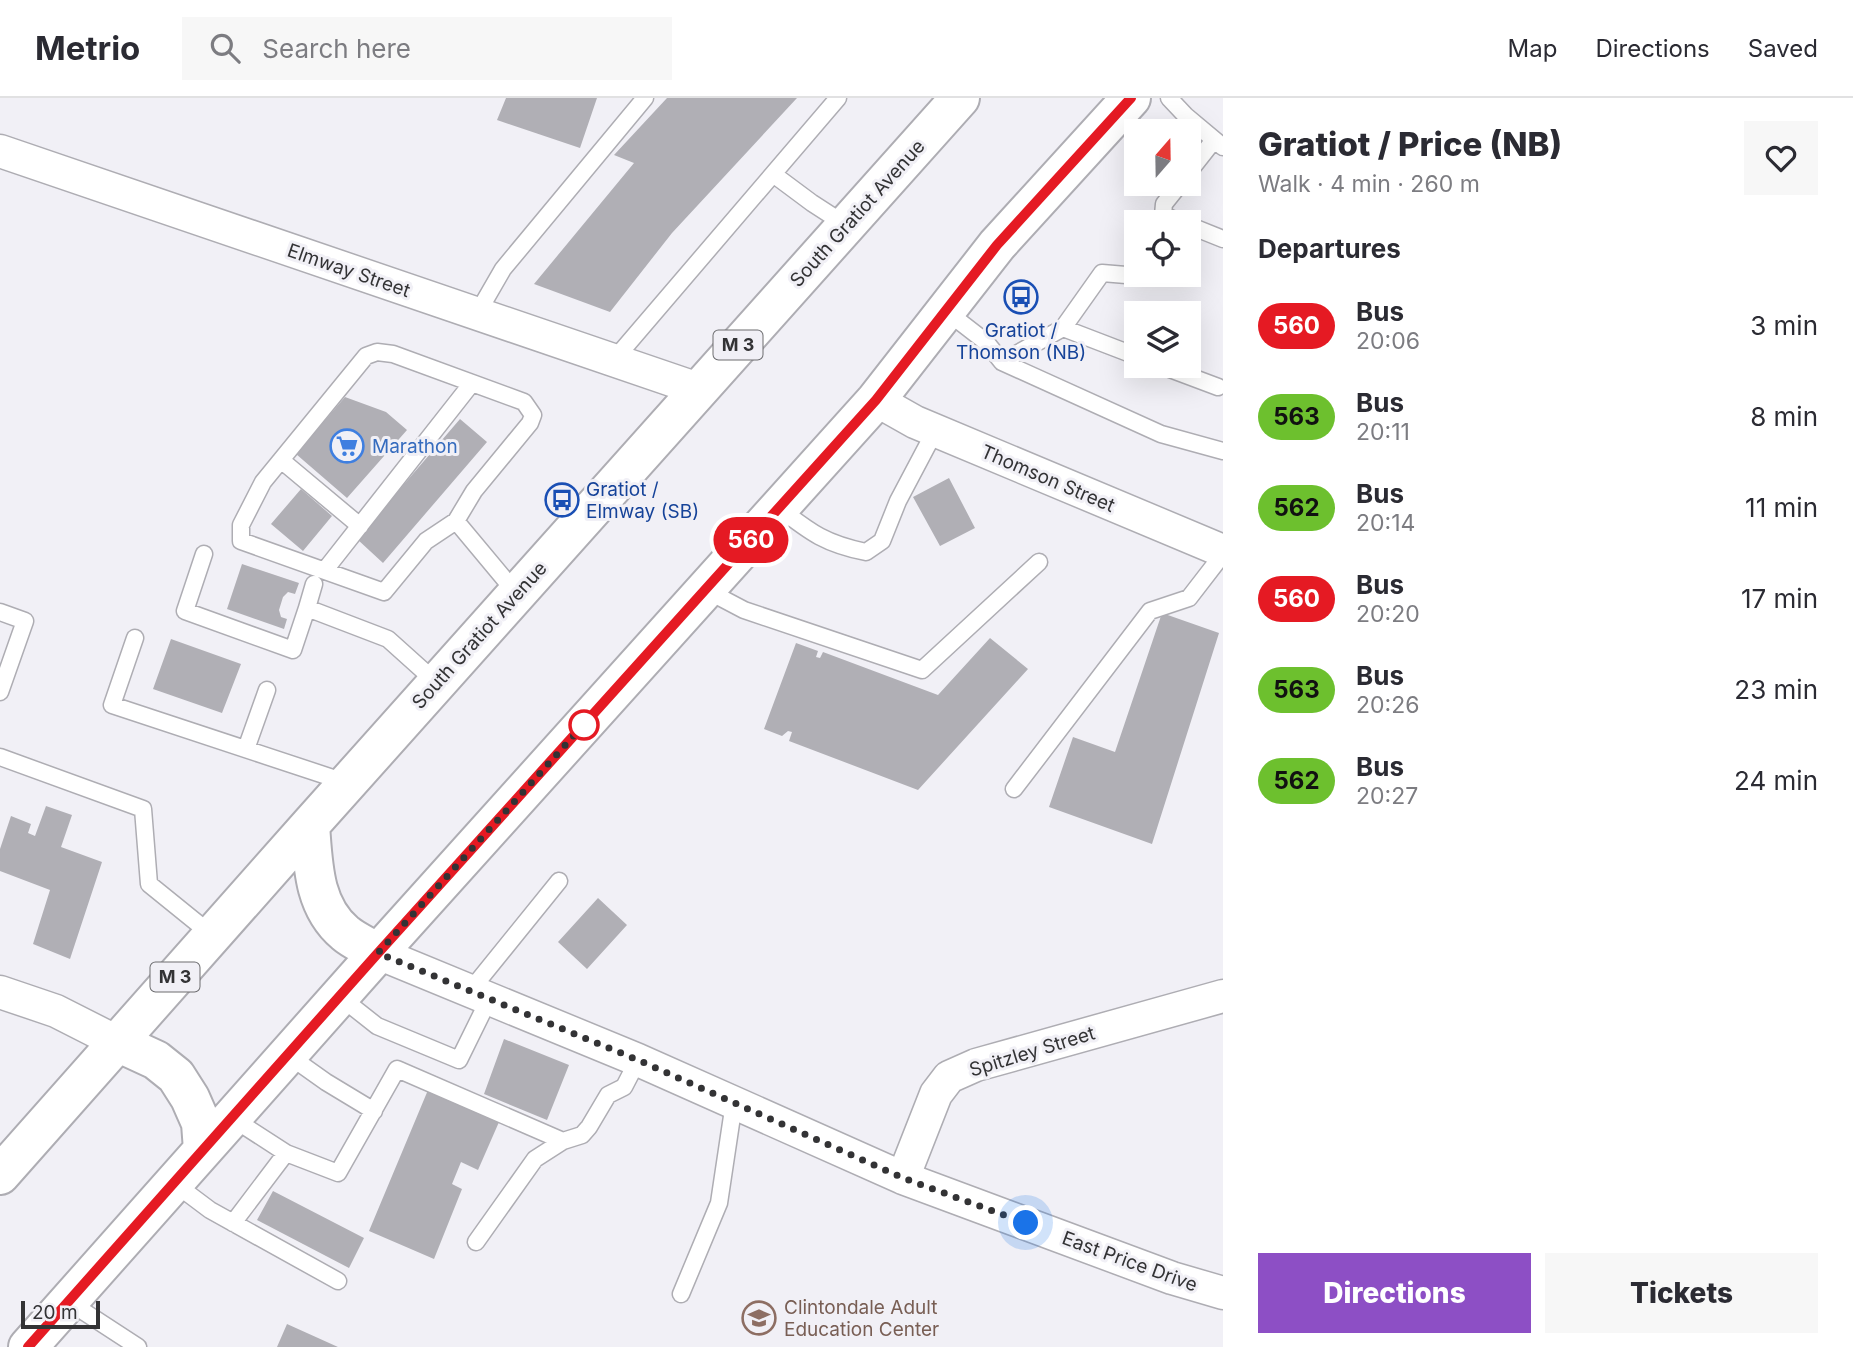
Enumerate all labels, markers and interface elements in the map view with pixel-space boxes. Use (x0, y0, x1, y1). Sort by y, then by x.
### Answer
search box (182, 17, 672, 80)
text: Metrio (35, 28, 140, 68)
icon: search (206, 29, 244, 67)
text: Search here (262, 33, 411, 64)
text: Map (1508, 34, 1557, 63)
text: Directions (1595, 34, 1710, 63)
text: Saved (1748, 34, 1818, 63)
north arrow (1124, 119, 1200, 196)
map controls (1124, 119, 1201, 378)
button: heart (1744, 121, 1818, 195)
text: Gratiot / Price (NB) (1258, 124, 1562, 164)
street label: South Gratiot Avenue (785, 135, 930, 292)
text: Walk · 4 min · 260 m (1258, 170, 1480, 198)
button: locate (1124, 210, 1201, 287)
text: Departures (1258, 233, 1401, 264)
street label: Elmway Street (284, 239, 413, 302)
bus stop icon: Gratiot / Thomson (NB) (1002, 278, 1040, 316)
text: Bus (1356, 296, 1404, 327)
button: layers (1124, 301, 1201, 378)
text: 3 min (1750, 310, 1818, 341)
text: 560 (1273, 311, 1320, 340)
place label: Gratiot / Thomson (NB) (956, 319, 1086, 364)
text: 20:06 (1356, 327, 1420, 355)
road number: M 3 (714, 330, 762, 360)
text: Bus (1356, 387, 1404, 418)
text: 8 min (1750, 401, 1818, 432)
text: 563 (1273, 402, 1320, 431)
text: 20:11 (1356, 418, 1410, 446)
supermarket icon: Marathon (328, 427, 366, 465)
place label: Marathon (372, 435, 458, 458)
street label: Thomson Street (977, 440, 1118, 517)
place label: Gratiot / Elmway (SB) (586, 478, 699, 523)
text: Bus (1356, 478, 1404, 509)
bus stop icon: Gratiot / Elmway (SB) (543, 481, 581, 519)
text: 11 min (1745, 492, 1818, 523)
text: 562 (1273, 493, 1320, 522)
text: 20:14 (1356, 509, 1415, 537)
line badge: 560 (711, 517, 791, 563)
text: 560 (727, 525, 775, 554)
street label: South Gratiot Avenue (407, 557, 552, 714)
text: Bus (1356, 569, 1404, 600)
text: 17 min (1741, 583, 1818, 614)
text: 560 (1273, 584, 1320, 613)
text: 20:20 (1356, 600, 1420, 628)
text: Bus (1356, 660, 1404, 691)
text: 23 min (1734, 674, 1818, 705)
text: 563 (1273, 675, 1320, 704)
text: 20:26 (1356, 691, 1419, 719)
unlabelled marker (569, 710, 599, 740)
text: Bus (1356, 751, 1404, 782)
text: 24 min (1734, 765, 1818, 796)
text: 562 (1273, 766, 1320, 795)
text: 20:27 (1356, 782, 1418, 810)
road number: M 3 (150, 962, 200, 992)
street label: Spitzley Street (967, 1021, 1098, 1081)
your location (1008, 1205, 1043, 1240)
street label: East Price Drive (1059, 1226, 1201, 1297)
button: Directions (1258, 1253, 1531, 1333)
button: Tickets (1545, 1253, 1818, 1333)
place label: Clintondale Adult Education Center (784, 1296, 939, 1341)
scale bar (21, 1298, 100, 1330)
school or university icon: Clintondale Adult Education Center (740, 1299, 778, 1337)
text: 20 m (32, 1301, 78, 1324)

